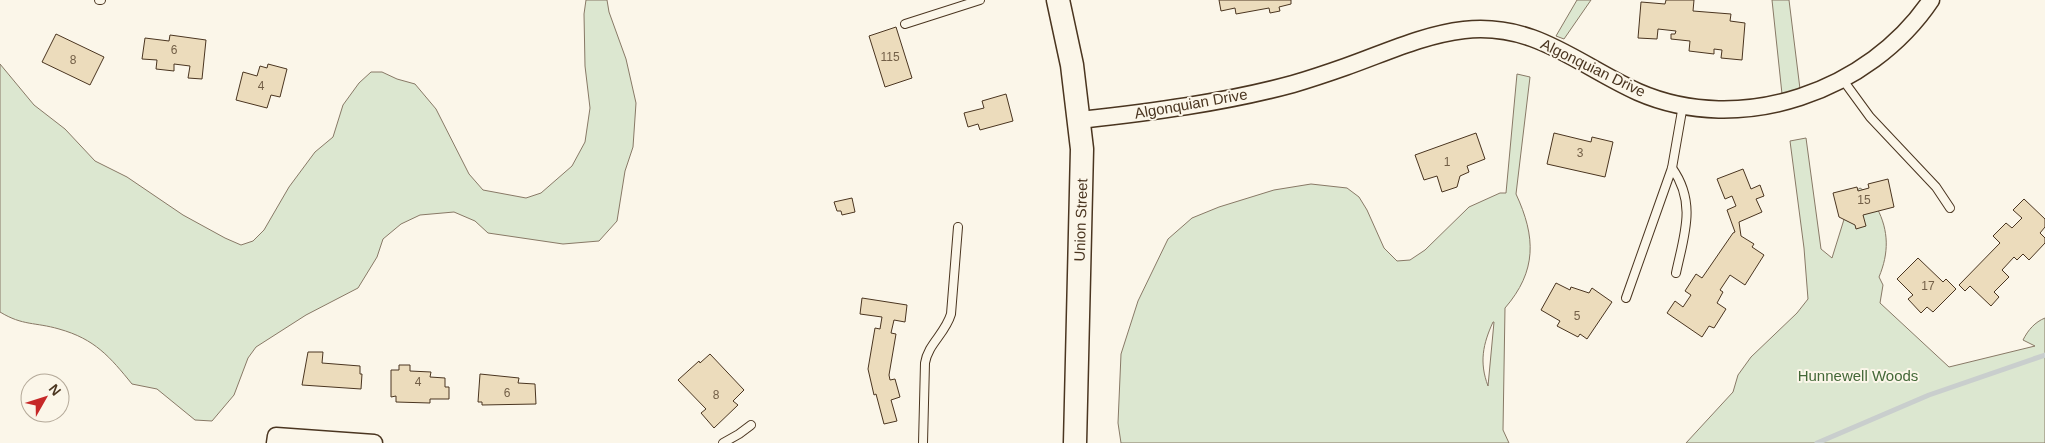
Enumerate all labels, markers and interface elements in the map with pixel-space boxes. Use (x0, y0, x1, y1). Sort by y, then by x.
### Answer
street label: Algonquian Drive (1538, 35, 1648, 100)
house number: 6 (171, 43, 178, 57)
house number: 115 (880, 50, 900, 64)
house number: 8 (70, 53, 77, 67)
house number: 4 (258, 79, 265, 93)
street label: Algonquian Drive (1133, 85, 1249, 122)
house number: 3 (1577, 146, 1584, 160)
house number: 1 (1444, 155, 1451, 169)
street label: Union Street (1071, 177, 1090, 262)
house number: 15 (1857, 193, 1871, 207)
house number: 17 (1921, 279, 1935, 293)
house number: 5 (1574, 309, 1581, 323)
park label: Hunnewell Woods (1798, 367, 1918, 384)
north arrow (20, 373, 70, 423)
house number: 4 (415, 375, 422, 389)
text: N (46, 381, 65, 399)
house number: 6 (504, 386, 511, 400)
house number: 8 (713, 388, 720, 402)

